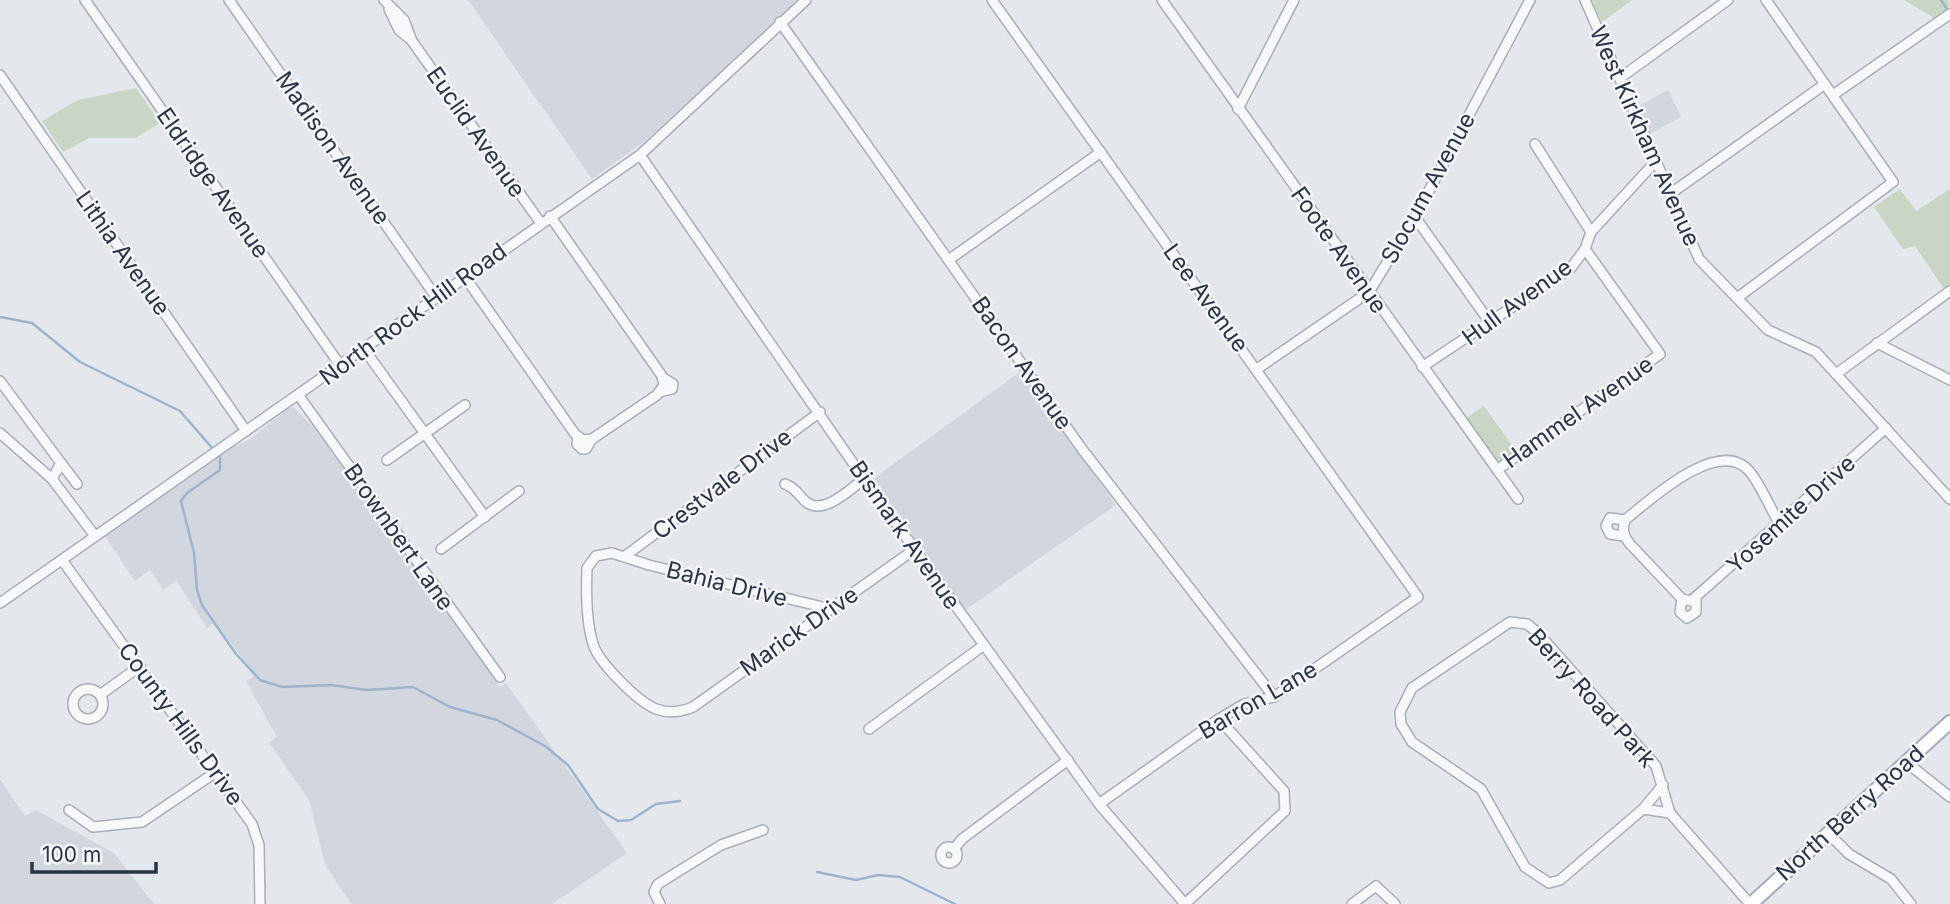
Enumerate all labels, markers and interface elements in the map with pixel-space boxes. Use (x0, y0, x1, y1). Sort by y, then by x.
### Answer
street label: West Kirkham Avenue (1584, 22, 1706, 250)
street label: Euclid Avenue (421, 61, 531, 203)
street label: Madison Avenue (270, 66, 396, 230)
street label: Eldridge Avenue (151, 103, 275, 263)
street label: Slocum Avenue (1375, 108, 1481, 268)
street label: Foote Avenue (1285, 181, 1393, 319)
street label: Lithia Avenue (70, 185, 176, 321)
street label: North Rock Hill Road (314, 237, 512, 391)
street label: Lee Avenue (1157, 238, 1255, 358)
street label: Hull Avenue (1457, 253, 1577, 351)
street label: Bacon Avenue (966, 291, 1078, 435)
street label: Hammel Avenue (1498, 350, 1658, 474)
street label: Crestvale Drive (647, 423, 797, 545)
street label: Yosemite Drive (1721, 449, 1861, 579)
street label: Bismark Avenue (843, 455, 967, 615)
street label: Brownbert Lane (338, 458, 460, 616)
street label: Bahia Drive (664, 555, 790, 613)
street label: Marick Drive (735, 580, 863, 682)
street label: Berry Road Park (1522, 623, 1662, 773)
street label: County Hills Drive (112, 637, 250, 811)
street label: Barron Lane (1194, 655, 1322, 745)
street label: North Berry Road (1770, 739, 1930, 887)
scale bar (32, 830, 156, 874)
text: 100 m (42, 842, 101, 867)

